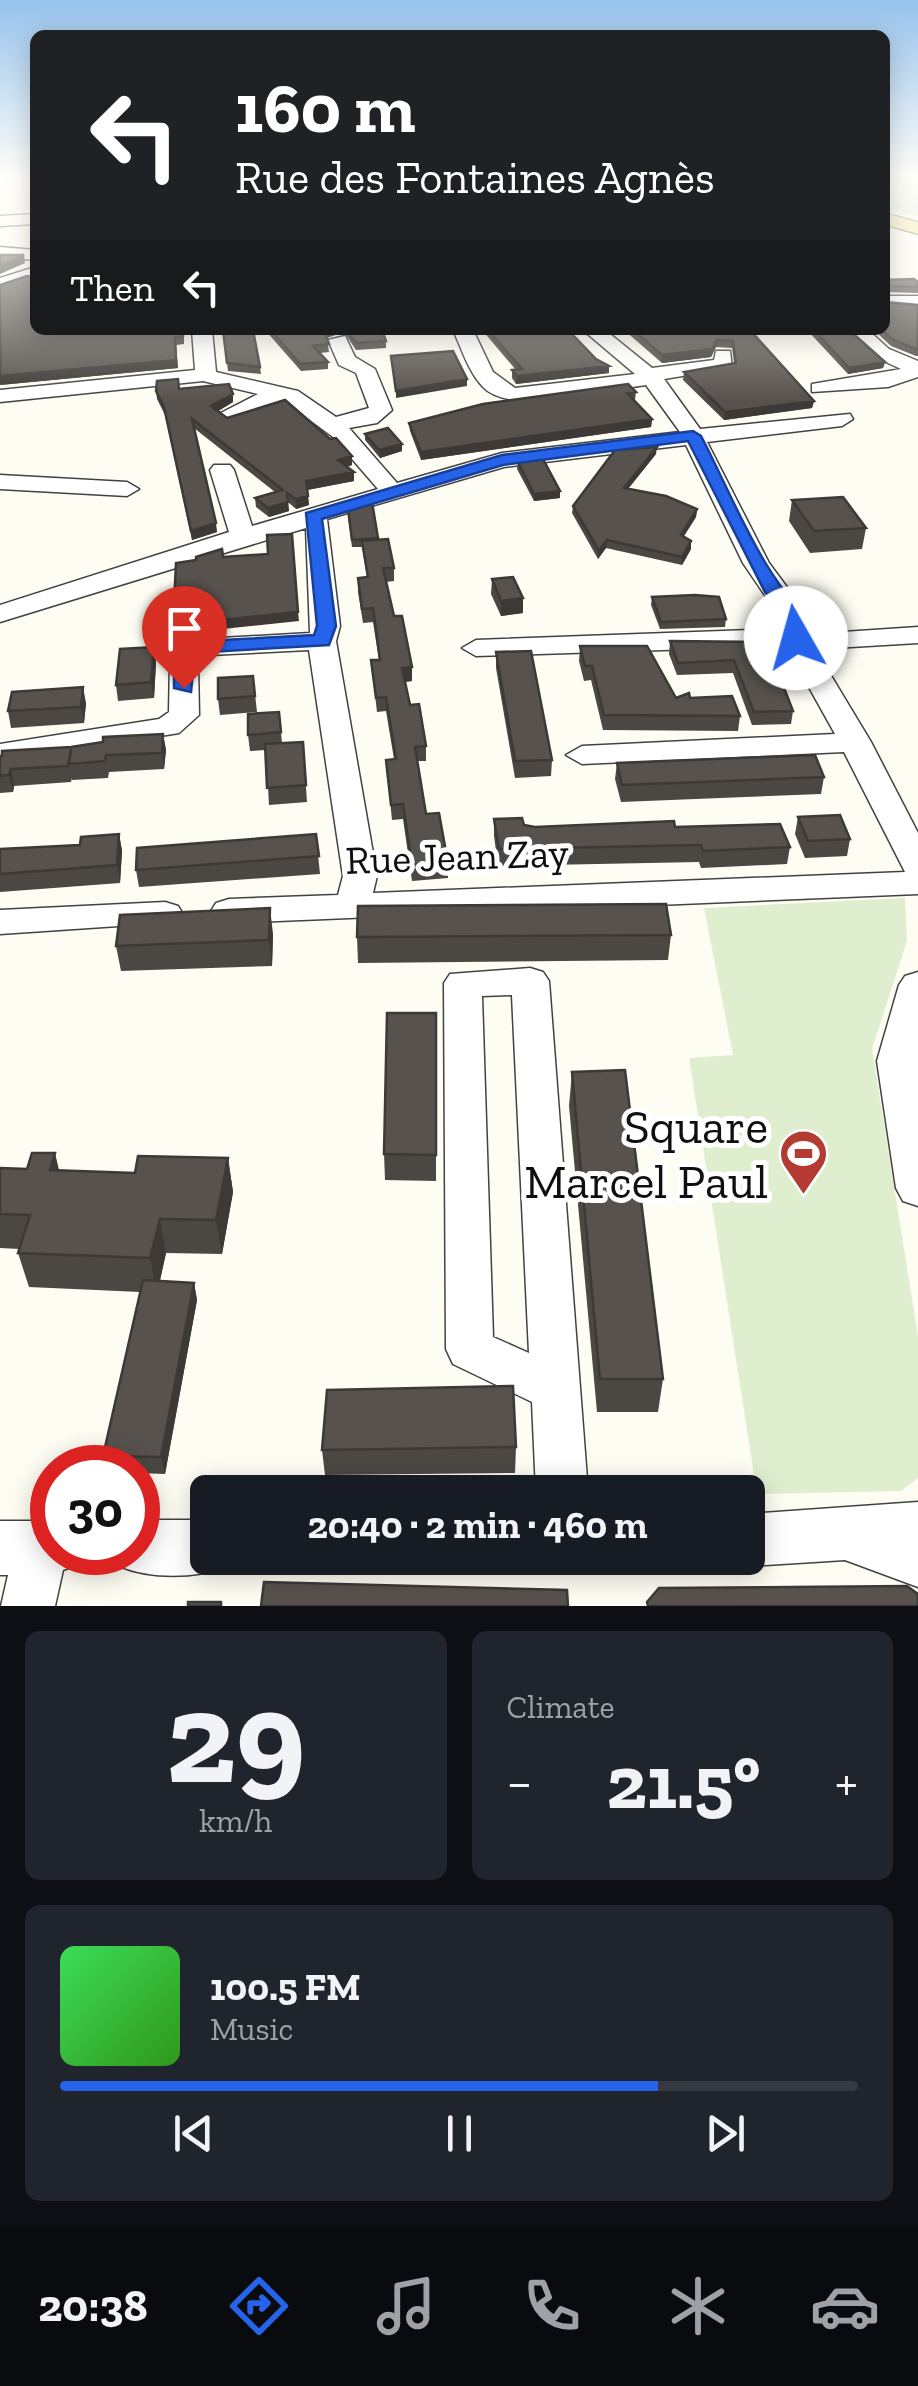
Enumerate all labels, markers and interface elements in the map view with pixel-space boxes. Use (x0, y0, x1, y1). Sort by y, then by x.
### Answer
text: 160 m (235, 66, 416, 150)
icon: left (70, 70, 200, 200)
text: Rue des Fontaines Agnès (235, 151, 715, 205)
icon: left (174, 260, 229, 315)
text: Then (70, 265, 154, 311)
pin (142, 586, 227, 689)
position arrow (744, 586, 848, 690)
icon: arrive (157, 601, 212, 656)
street label: Rue Jean Zay (344, 828, 570, 884)
place label: Square Marcel Paul (524, 1098, 768, 1210)
sports icon: Square Marcel Paul (777, 1128, 829, 1196)
speed limit sign: 30 (30, 1445, 160, 1575)
text: 20:40 · 2 min · 460 m (307, 1502, 648, 1548)
text: 29 (166, 1659, 305, 1815)
text: Climate (507, 1688, 615, 1726)
text: 21.5° (607, 1737, 761, 1827)
text: − (507, 1749, 532, 1815)
text: + (835, 1749, 858, 1815)
text: km/h (199, 1802, 272, 1840)
text: 100.5 FM (210, 1964, 360, 2010)
text: Music (210, 2010, 293, 2048)
icon: previous (166, 2106, 221, 2161)
icon: pause (432, 2106, 487, 2161)
icon: next (698, 2106, 753, 2161)
icon: directions (224, 2271, 294, 2341)
icon: music (371, 2271, 441, 2341)
icon: phone (517, 2271, 587, 2341)
icon: climate (663, 2271, 733, 2341)
icon: car (810, 2271, 880, 2341)
text: 20:38 (38, 2279, 148, 2333)

